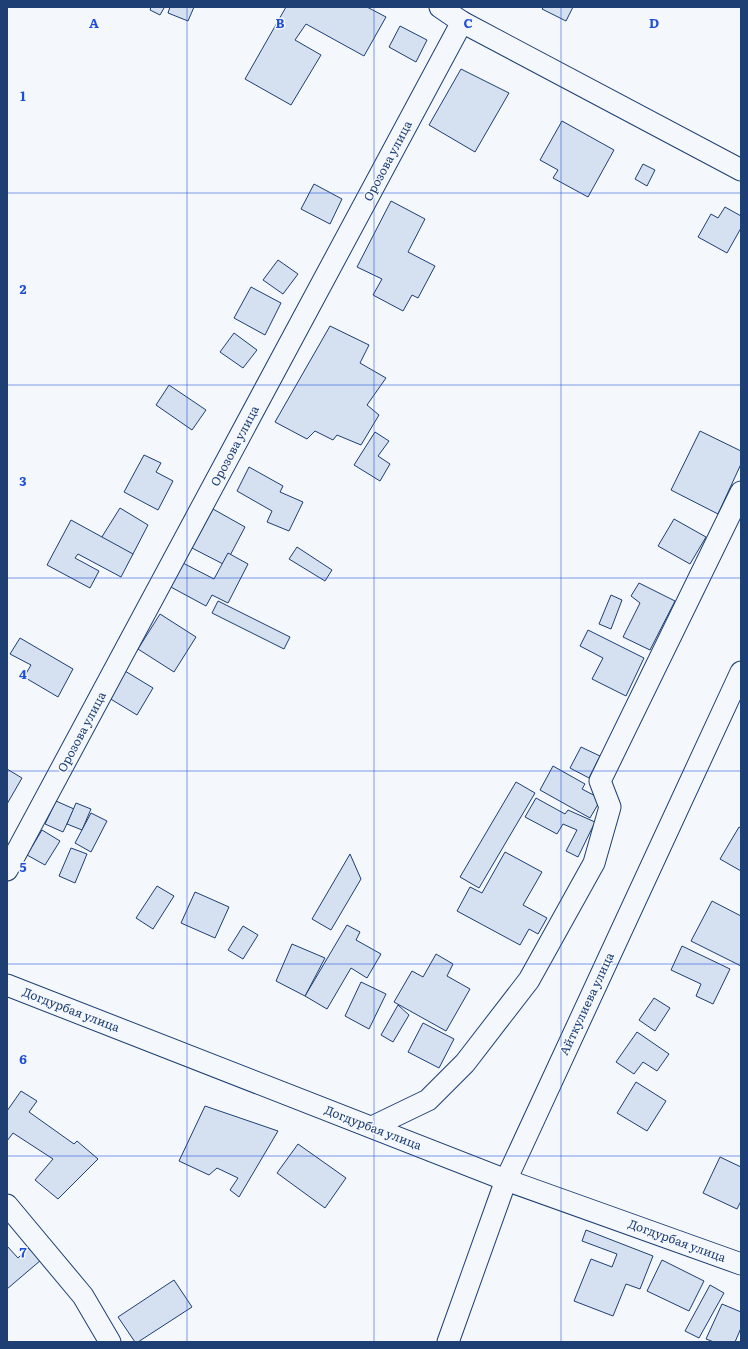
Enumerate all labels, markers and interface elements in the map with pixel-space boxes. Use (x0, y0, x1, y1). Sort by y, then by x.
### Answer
text: A (89, 13, 99, 32)
text: B (276, 13, 285, 32)
text: C (463, 13, 473, 32)
text: D (649, 13, 659, 32)
text: 1 (20, 86, 26, 105)
street label: Орозова улица (358, 117, 416, 204)
text: 2 (20, 279, 27, 298)
street label: Орозова улица (205, 402, 263, 489)
text: 3 (19, 471, 27, 490)
text: 4 (19, 664, 27, 683)
street label: Орозова улица (52, 688, 110, 775)
text: 5 (19, 857, 27, 876)
street label: Айткулиева улица (554, 949, 618, 1058)
street label: Догдурбая улица (20, 982, 123, 1036)
text: 6 (19, 1049, 27, 1068)
street label: Догдурбая улица (322, 1100, 425, 1154)
street label: Догдурбая улица (626, 1214, 729, 1266)
text: 7 (19, 1242, 27, 1261)

